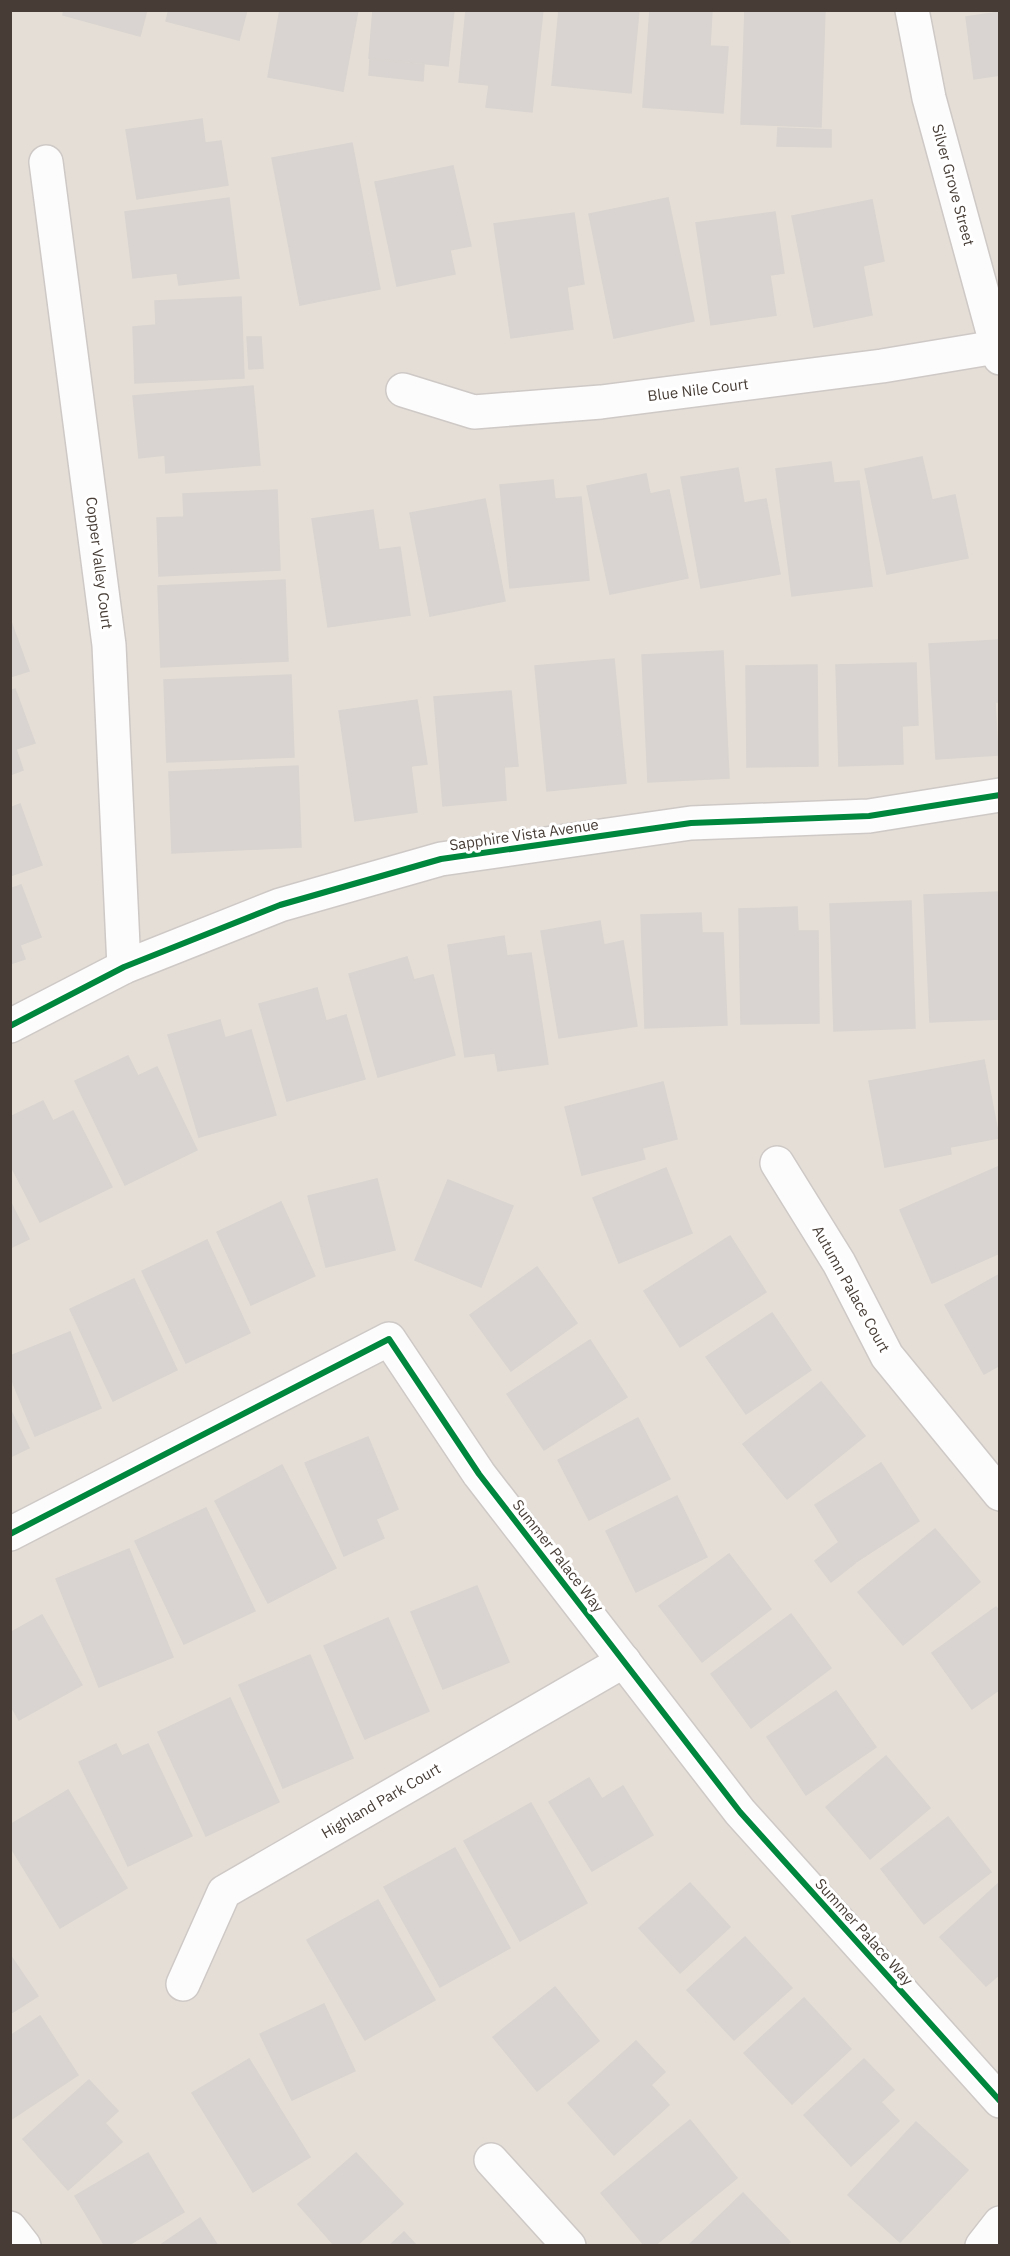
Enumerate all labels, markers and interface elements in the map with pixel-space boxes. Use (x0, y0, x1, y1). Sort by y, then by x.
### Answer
street label: Silver Grove Street (928, 122, 979, 248)
street label: Blue Nile Court (646, 374, 749, 405)
street label: Copper Valley Court (82, 496, 117, 630)
street label: Sapphire Vista Avenue (448, 815, 600, 854)
street label: Autumn Palace Court (809, 1222, 894, 1356)
street label: Summer Palace Way (509, 1496, 609, 1616)
street label: Highland Park Court (318, 1759, 444, 1842)
street label: Summer Palace Way (811, 1874, 918, 1990)

